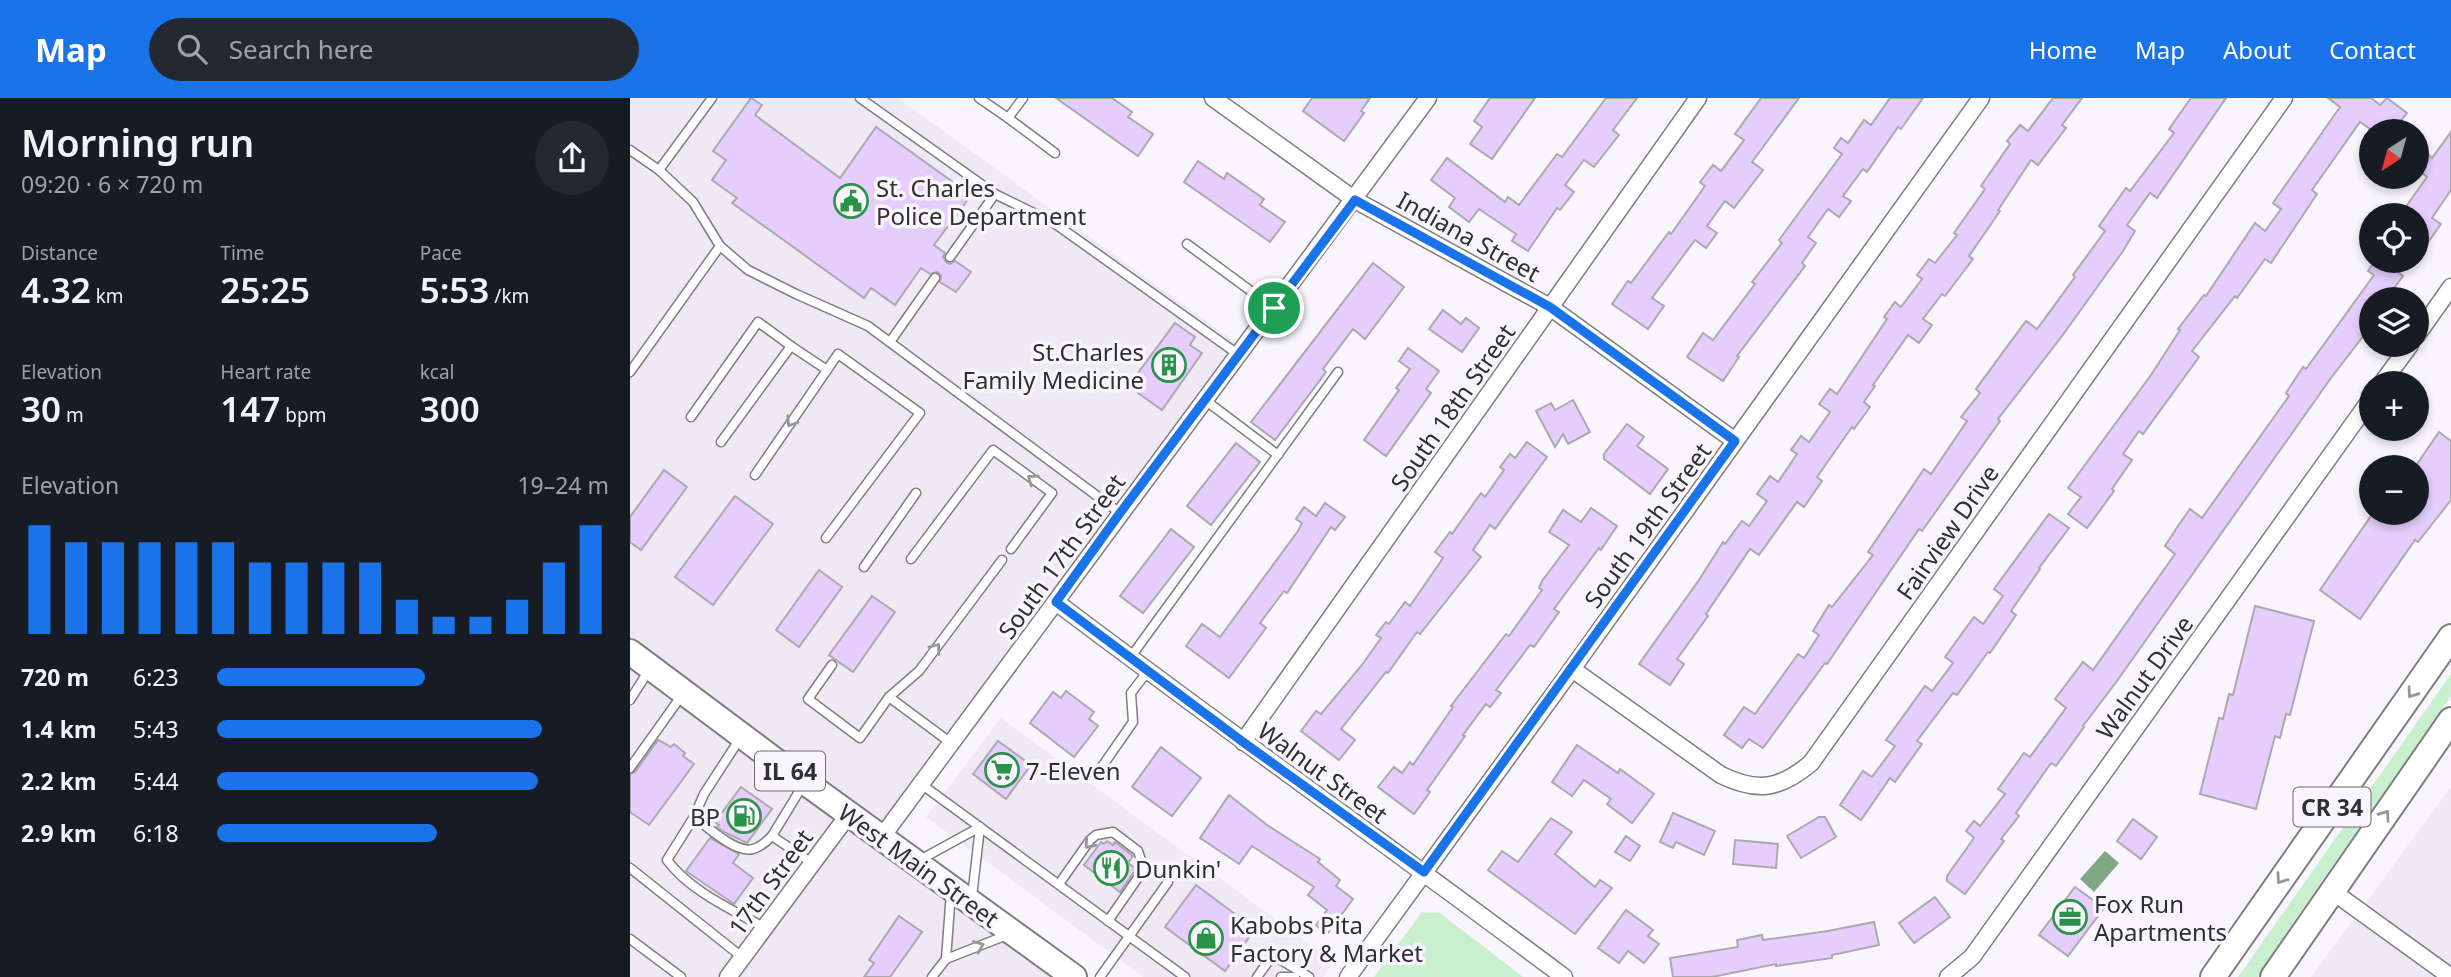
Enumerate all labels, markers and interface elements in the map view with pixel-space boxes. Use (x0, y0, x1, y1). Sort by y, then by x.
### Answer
search box (149, 18, 639, 81)
text: Map (35, 27, 107, 72)
icon: search (173, 30, 211, 68)
text: Search here (229, 31, 373, 67)
text: Home (2029, 33, 2097, 66)
text: Map (2135, 33, 2185, 66)
text: About (2223, 33, 2291, 66)
text: Contact (2329, 33, 2416, 66)
text: Morning run (21, 116, 254, 168)
north arrow (2359, 119, 2429, 189)
map controls (2359, 119, 2429, 525)
button: share (535, 121, 609, 195)
text: 09:20 · 6 × 720 m (21, 168, 203, 200)
place label: St. Charles Police Department (876, 171, 1086, 232)
public building icon: St. Charles Police Department (832, 182, 870, 220)
street label: Indiana Street (1391, 183, 1547, 289)
button: locate (2359, 203, 2429, 273)
text: Distance (21, 240, 98, 266)
text: Time (220, 240, 264, 266)
text: Pace (420, 240, 462, 266)
text: 4.32 (21, 266, 91, 313)
text: 25:25 (220, 266, 310, 313)
text: 5:53 (420, 266, 489, 313)
pin (1244, 278, 1304, 338)
text: km (91, 283, 124, 309)
text: /km (489, 283, 529, 309)
button: layers (2359, 287, 2429, 357)
icon: arrive (1255, 289, 1293, 327)
street label: South 18th Street (1382, 317, 1522, 497)
place label: St.Charles Family Medicine (962, 335, 1144, 396)
building icon: St.Charles Family Medicine (1150, 346, 1188, 384)
text: Elevation (21, 359, 102, 385)
text: Heart rate (220, 359, 311, 385)
text: kcal (420, 359, 454, 385)
button: + (2359, 371, 2429, 441)
text: 30 (21, 385, 61, 432)
text: 147 (220, 385, 280, 432)
text: 300 (420, 385, 480, 432)
text: m (61, 402, 84, 428)
text: bpm (280, 402, 326, 428)
one-way arrow (787, 414, 799, 427)
street label: South 19th Street (1576, 436, 1718, 614)
button: − (2359, 455, 2429, 525)
street label: Fairview Drive (1888, 458, 2006, 606)
street label: South 17th Street (990, 467, 1132, 645)
text: Elevation (21, 469, 119, 501)
text: 19–24 m (517, 469, 609, 501)
one-way arrow (1027, 475, 1040, 487)
street label: Walnut Drive (2088, 608, 2200, 746)
one-way arrow (928, 643, 940, 656)
text: 720 m (21, 661, 89, 693)
text: 6:23 (133, 661, 179, 693)
one-way arrow (2408, 685, 2420, 698)
text: 1.4 km (21, 713, 96, 745)
text: 5:43 (133, 713, 179, 745)
street label: Walnut Street (1251, 714, 1395, 831)
road number: IL 64 (755, 751, 825, 790)
supermarket icon: 7-Eleven (983, 751, 1021, 789)
place label: 7-Eleven (1026, 754, 1121, 787)
text: 2.2 km (21, 765, 96, 797)
text: 5:44 (133, 765, 179, 797)
road number: CR 34 (2294, 788, 2370, 827)
street label: West Main Street (832, 795, 1006, 935)
fuel station icon: BP (725, 797, 763, 835)
place label: BP (690, 800, 720, 833)
one-way arrow (2377, 810, 2389, 823)
text: 2.9 km (21, 817, 96, 849)
text: 6:18 (133, 817, 179, 849)
street label: 17th Street (720, 822, 820, 942)
one-way arrow (1085, 836, 1097, 849)
restaurant icon: Dunkin' (1092, 849, 1130, 887)
place label: Dunkin' (1135, 852, 1221, 885)
one-way arrow (2276, 872, 2289, 885)
place label: Fox Run Apartments (2094, 887, 2227, 948)
office icon: Fox Run Apartments (2051, 898, 2089, 936)
place label: Kabobs Pita Factory & Market (1230, 908, 1423, 969)
shop icon: Kabobs Pita Factory & Market (1187, 919, 1225, 957)
one-way arrow (973, 941, 985, 955)

